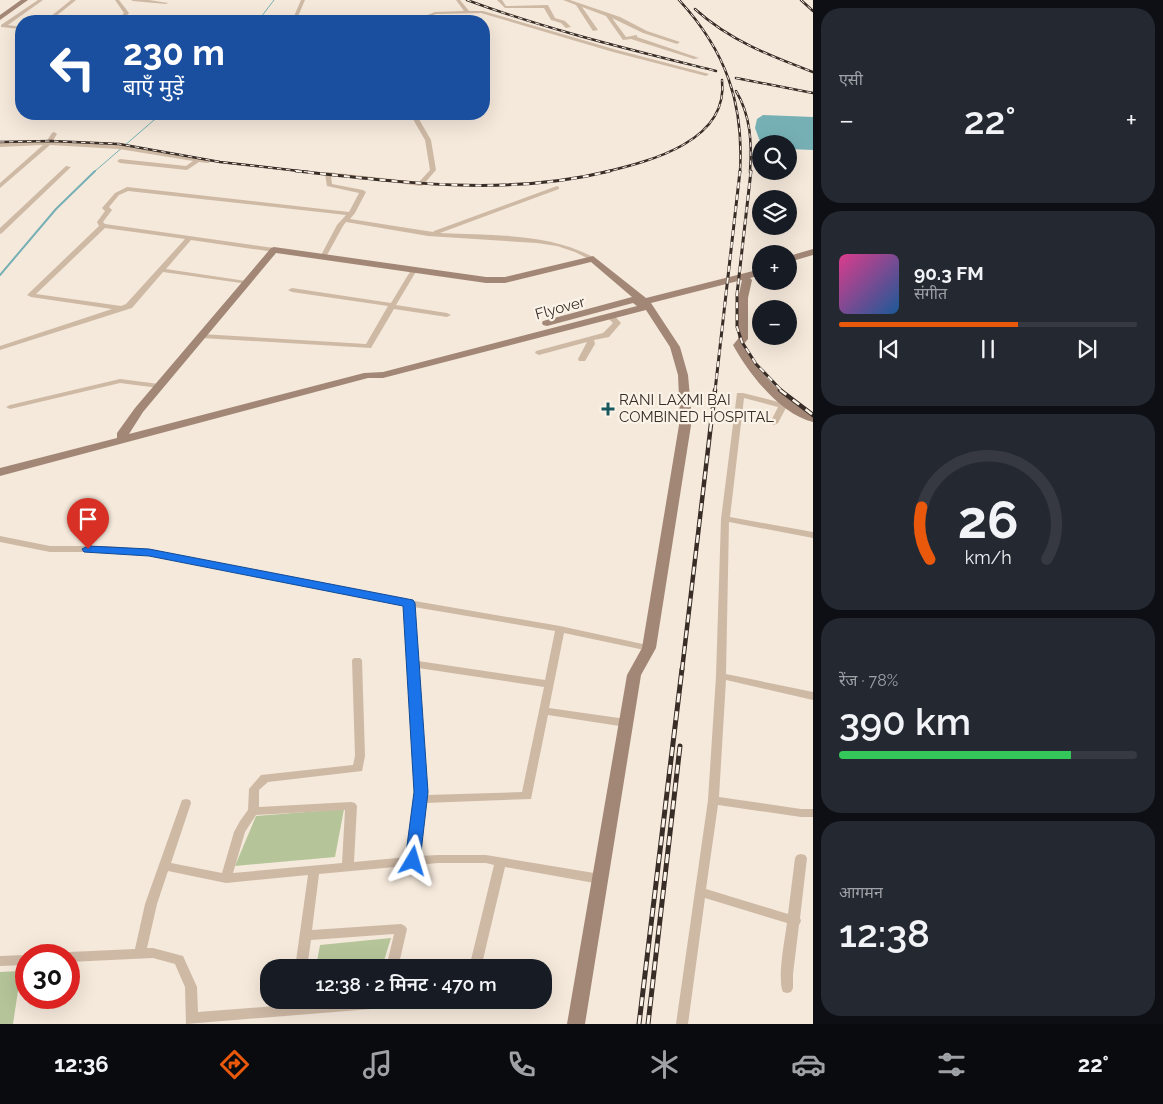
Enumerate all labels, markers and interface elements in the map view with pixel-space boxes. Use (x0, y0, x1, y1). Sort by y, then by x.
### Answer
text: 230 m (123, 32, 225, 73)
icon: left (40, 35, 105, 100)
text: एसी (839, 70, 863, 89)
text: बाएँ मुड़ें (123, 74, 184, 100)
text: 22° (964, 98, 1016, 143)
text: − (839, 104, 854, 137)
text: + (1125, 104, 1137, 137)
map controls (752, 135, 797, 345)
button: search (752, 135, 797, 180)
button: layers (752, 190, 797, 235)
button: + (752, 245, 797, 290)
text: 90.3 FM (914, 262, 984, 284)
text: संगीत (914, 284, 947, 303)
street label: Flyover (533, 293, 588, 323)
button: − (752, 300, 797, 345)
icon: previous (875, 335, 903, 363)
icon: pause (974, 335, 1002, 363)
icon: next (1073, 335, 1101, 363)
place label: RANI LAXMI BAI COMBINED HOSPITAL (619, 391, 774, 426)
marker: RANI LAXMI BAI COMBINED HOSPITAL (601, 402, 615, 416)
text: 26 (958, 489, 1018, 550)
pin (67, 498, 109, 549)
icon: arrive (74, 505, 102, 533)
text: km/h (964, 547, 1012, 568)
text: रेंज · 78% (839, 671, 898, 690)
text: 390 km (839, 699, 971, 744)
position arrow (386, 834, 438, 886)
text: आगमन (839, 883, 883, 902)
text: 12:38 (839, 911, 930, 956)
speed limit sign: 30 (15, 944, 80, 1009)
text: 12:38 · 2 मिनट · 470 m (315, 973, 497, 995)
icon: directions (217, 1047, 252, 1082)
icon: music (360, 1047, 395, 1082)
icon: phone (504, 1047, 539, 1082)
icon: climate (647, 1047, 682, 1082)
icon: car (791, 1047, 826, 1082)
icon: filters (934, 1047, 969, 1082)
text: 12:36 (54, 1051, 109, 1077)
text: 22° (1078, 1051, 1109, 1077)

